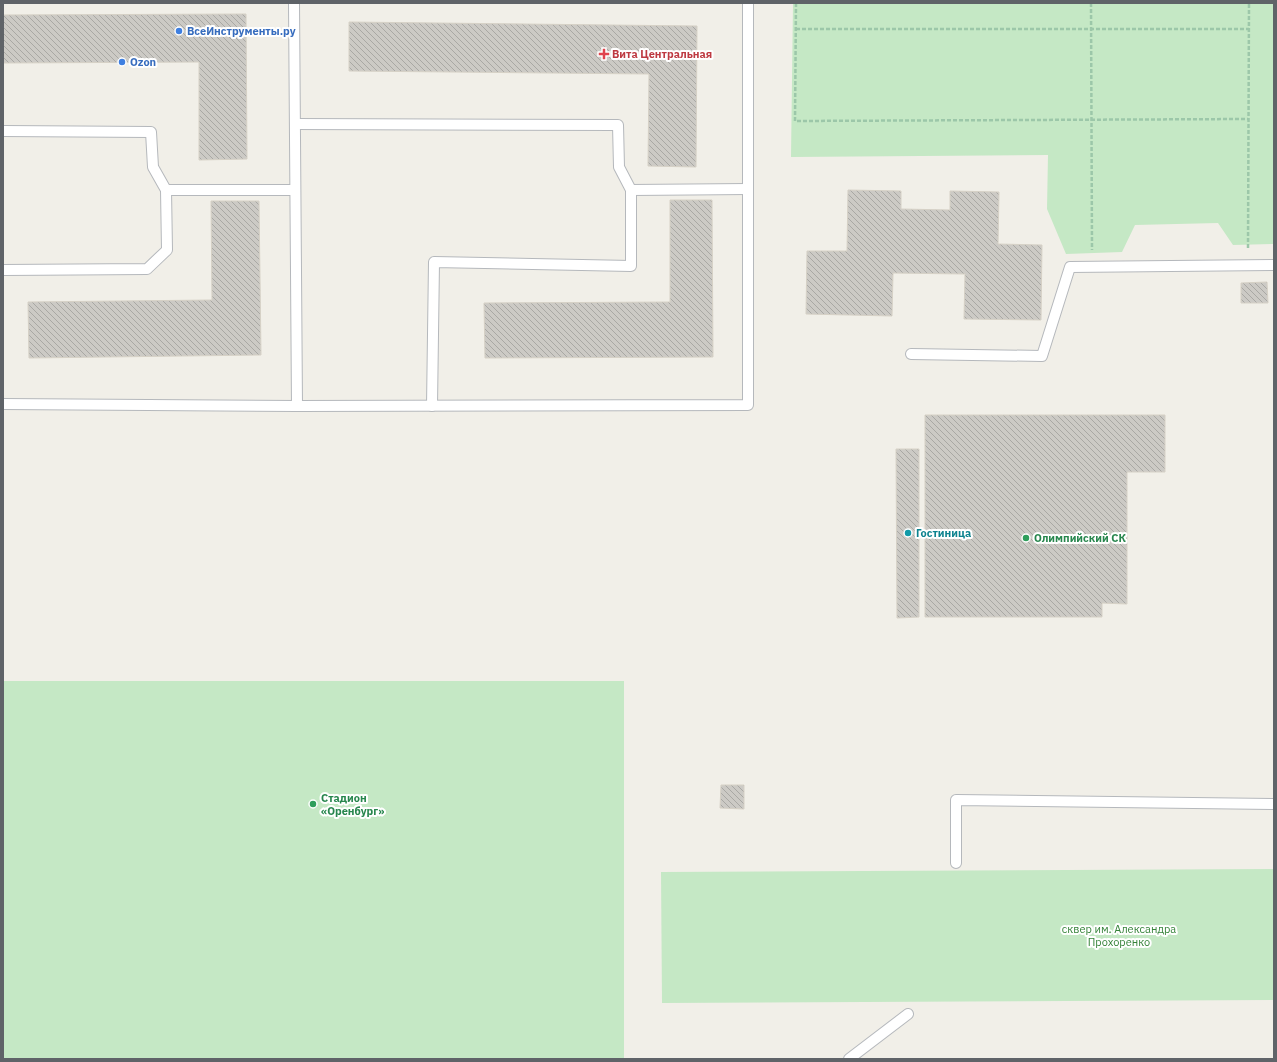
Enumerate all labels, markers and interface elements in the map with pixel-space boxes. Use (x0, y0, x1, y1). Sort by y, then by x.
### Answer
place label: ВсеИнструменты.ру (187, 24, 296, 38)
marker: ВсеИнструменты.ру (174, 26, 184, 36)
place label: Вита Центральная (612, 47, 712, 61)
marker: Вита Центральная (599, 49, 609, 59)
place label: Ozon (130, 55, 156, 69)
marker: Ozon (117, 57, 127, 67)
place label: Гостиница (916, 526, 971, 540)
marker: Гостиница (903, 528, 913, 538)
place label: Олимпийский СК (1034, 531, 1126, 545)
marker: Олимпийский СК (1021, 533, 1031, 543)
place label: Стадион «Оренбург» (321, 791, 384, 818)
marker: Стадион «Оренбург» (308, 799, 318, 809)
park label: сквер им. Александра Прохоренко (1062, 922, 1176, 949)

